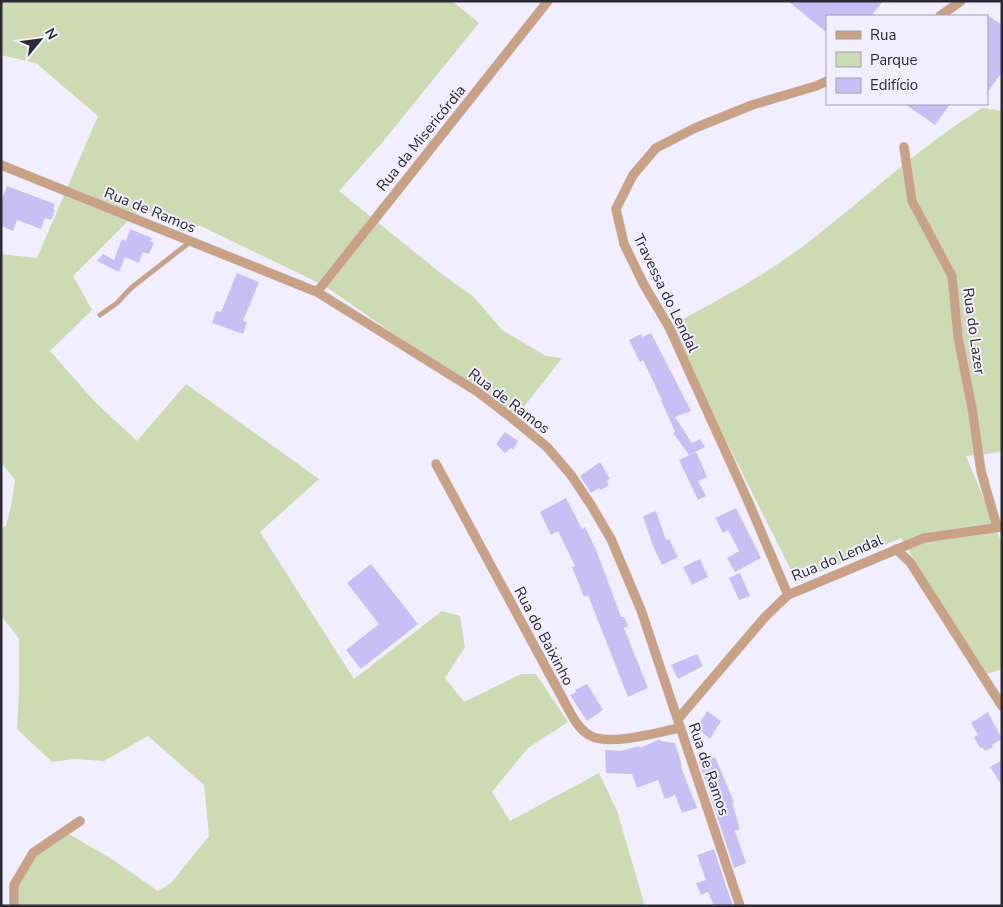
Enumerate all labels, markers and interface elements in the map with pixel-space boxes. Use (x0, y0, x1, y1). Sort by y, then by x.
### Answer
north arrow (15, 15, 65, 65)
legend (826, 15, 988, 105)
text: N (40, 25, 62, 43)
text: Rua (870, 25, 896, 45)
text: Parque (870, 50, 918, 70)
text: Edifício (870, 75, 918, 95)
street label: Rua da Misericórdia (372, 81, 470, 195)
street label: Rua de Ramos (101, 183, 199, 237)
street label: Travessa do Lendal (629, 230, 704, 356)
street label: Rua do Lazer (958, 286, 990, 376)
street label: Rua de Ramos (464, 364, 554, 438)
street label: Rua do Lendal (788, 530, 886, 586)
street label: Rua do Baixinho (509, 583, 579, 689)
street label: Rua de Ramos (684, 720, 734, 818)

